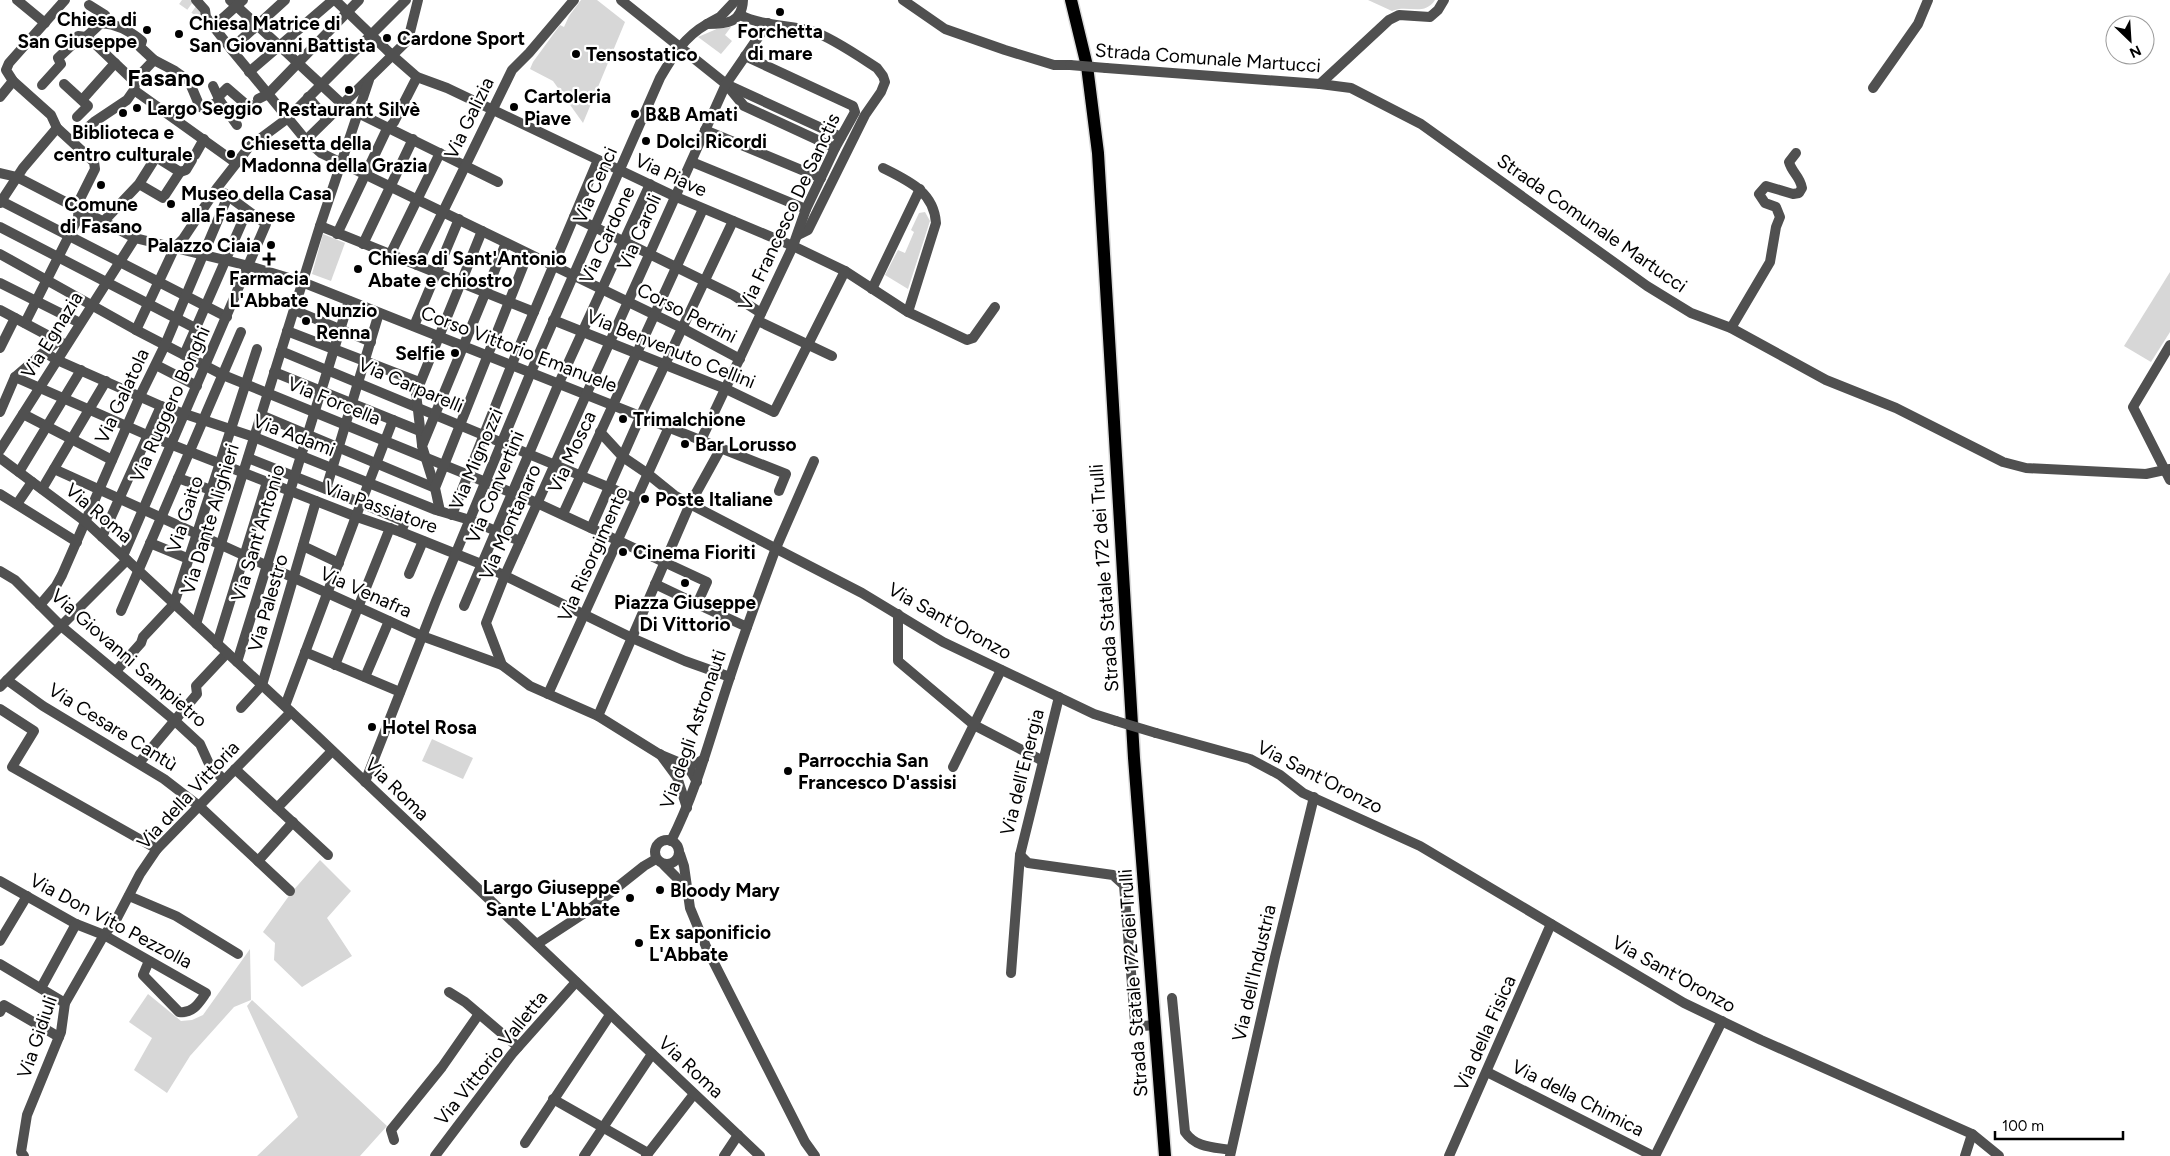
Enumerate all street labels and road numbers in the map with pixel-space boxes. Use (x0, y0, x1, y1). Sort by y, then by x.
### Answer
street label: Strada Comunale Martucci (1094, 39, 1322, 77)
street label: Via Galizia (439, 73, 499, 163)
street label: Via Francesco De Sanctis (733, 110, 845, 314)
street label: Via Cenci (568, 143, 622, 227)
street label: Via Piave (631, 148, 711, 202)
street label: Strada Comunale Martucci (1493, 149, 1691, 297)
street label: Via Cardone (574, 183, 640, 287)
street label: Via Caroli (612, 190, 666, 274)
street label: Corso Perrini (633, 278, 741, 348)
street label: Via Egnazia (16, 287, 88, 383)
street label: Corso Vittorio Emanuele (418, 301, 620, 397)
street label: Via Benvenuto Cellini (583, 305, 759, 393)
street label: Via Ruggero Bonghi (125, 322, 215, 486)
street label: Via Galatola (90, 345, 154, 447)
street label: Via Carparelli (355, 352, 467, 418)
street label: Via Forcella (284, 372, 384, 430)
street label: Via Mignozzi (444, 405, 508, 513)
street label: Via Mosca (543, 407, 601, 497)
street label: Via Adami (250, 409, 338, 461)
street label: Via Convertini (461, 427, 529, 547)
street label: Via Dante Alighieri (176, 441, 244, 597)
street label: Via Sant'Antonio (226, 461, 290, 605)
street label: Via Montanaro (474, 461, 546, 583)
street label: Strada Statale 172 dei Trulli (1085, 463, 1123, 693)
street label: Via Gaito (162, 473, 208, 555)
street label: Via Passiatore (321, 476, 441, 538)
street label: Via Roma (61, 478, 137, 548)
street label: Via Risorgimento (553, 483, 633, 625)
street label: Via Palestro (243, 552, 293, 654)
street label: Via Venafra (316, 562, 416, 622)
street label: Via Sant'Oronzo (884, 577, 1016, 665)
street label: Via Giovanni Sampietro (46, 584, 212, 732)
street label: Via degli Astronauti (655, 646, 731, 812)
street label: Via Cesare Cantù (44, 678, 182, 776)
street label: Via dell'Energia (995, 706, 1049, 838)
street label: Via Sant'Oronzo (1253, 735, 1387, 819)
street label: Via della Vittoria (132, 736, 244, 854)
street label: Via Roma (360, 753, 434, 825)
street label: Via Don Vito Pezzolla (26, 868, 196, 974)
street label: Strada Statale 172 dei Trulli (1114, 868, 1152, 1098)
street label: Via dell'Industria (1227, 902, 1281, 1044)
street label: Via Sant'Oronzo (1608, 930, 1740, 1018)
street label: Via della Fisica (1449, 972, 1521, 1094)
street label: Via Vittorio Valletta (430, 986, 552, 1130)
street label: Via Gidiuli (12, 993, 62, 1081)
street label: Via Roma (654, 1031, 728, 1103)
street label: Via della Chimica (1508, 1055, 1648, 1141)

